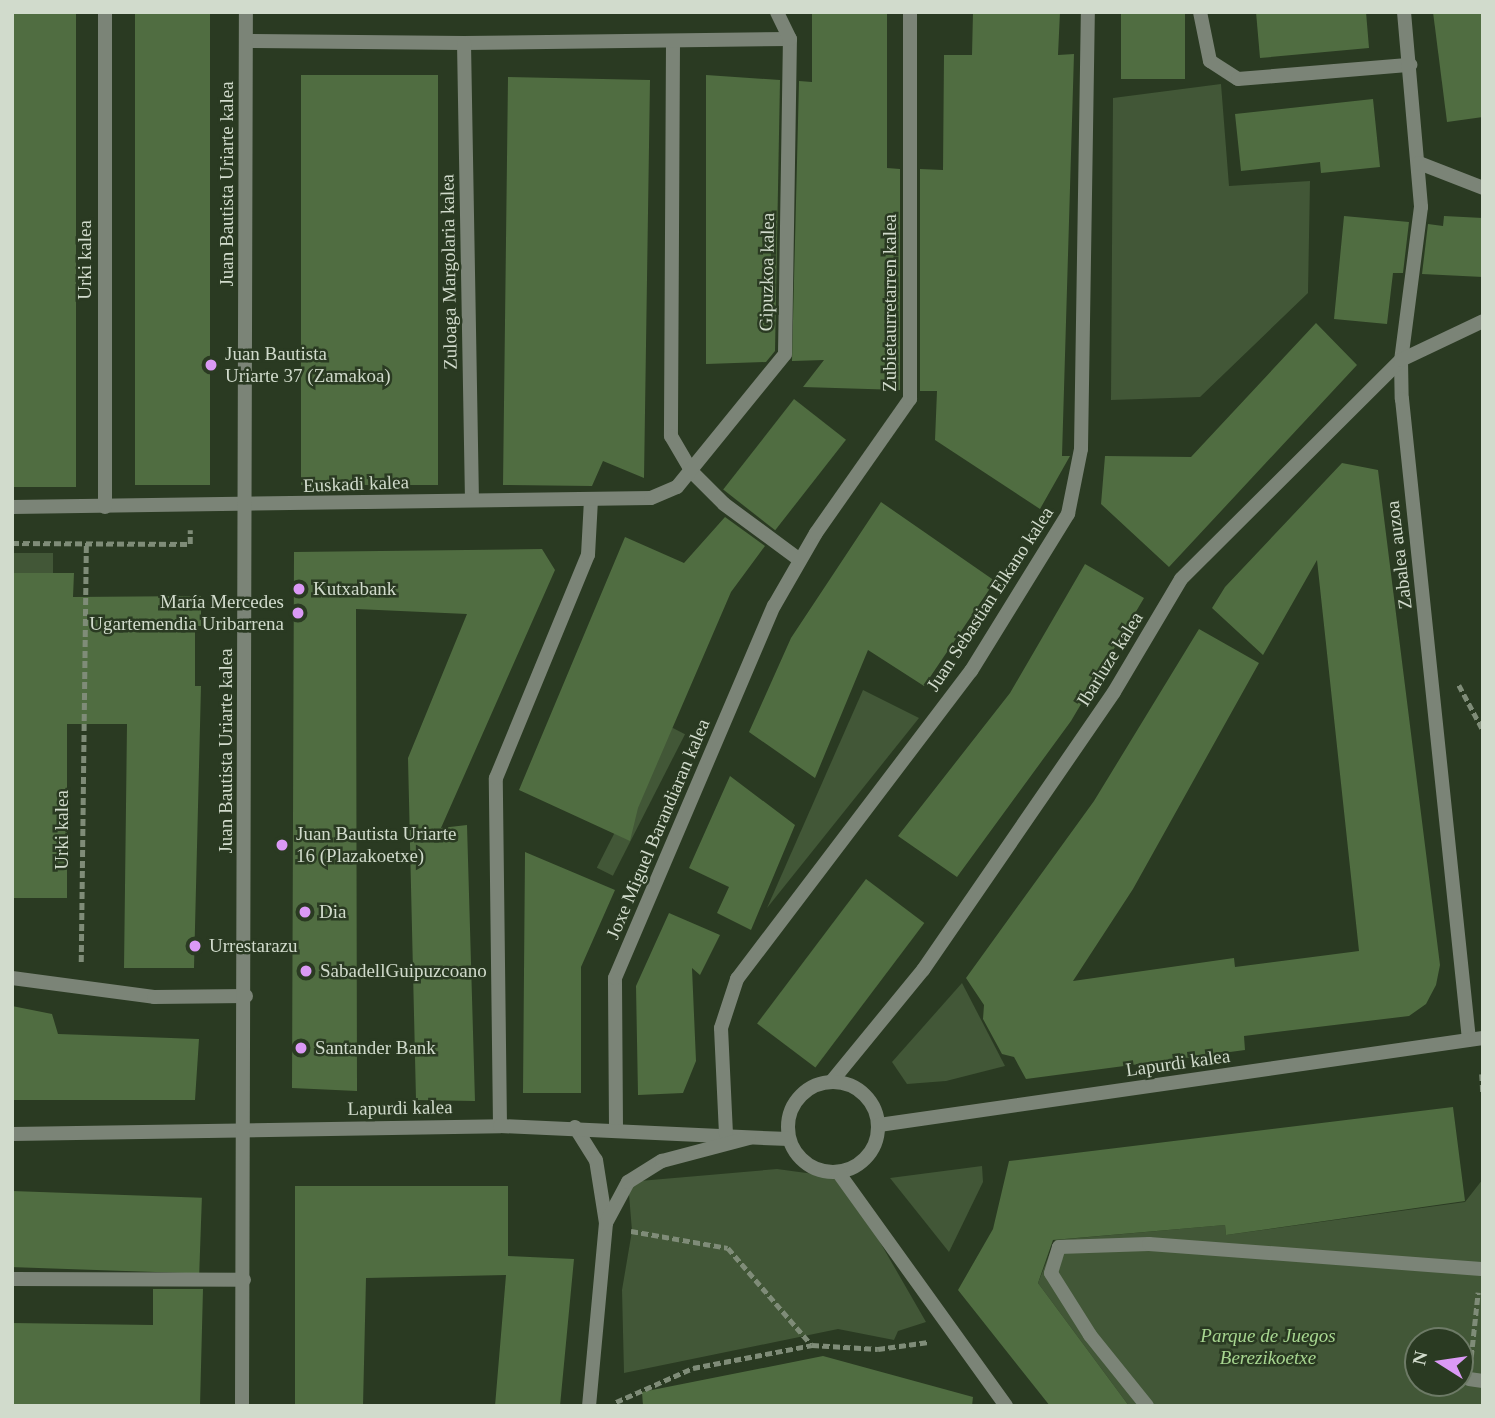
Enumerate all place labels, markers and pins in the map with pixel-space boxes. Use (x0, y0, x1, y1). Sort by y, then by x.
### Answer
place label: Juan Bautista Uriarte 37 (Zamakoa) (225, 343, 391, 387)
marker: Juan Bautista Uriarte 37 (Zamakoa) (203, 357, 219, 373)
place label: Kutxabank (313, 578, 396, 600)
marker: Kutxabank (291, 581, 307, 597)
place label: María Mercedes Ugartemendia Uribarrena (89, 591, 284, 635)
marker: María Mercedes Ugartemendia Uribarrena (290, 605, 306, 621)
place label: Juan Bautista Uriarte 16 (Plazakoetxe) (296, 823, 456, 867)
marker: Juan Bautista Uriarte 16 (Plazakoetxe) (274, 837, 290, 853)
place label: Dia (319, 901, 346, 923)
marker: Dia (297, 904, 313, 920)
place label: Urrestarazu (209, 935, 298, 957)
marker: Urrestarazu (187, 938, 203, 954)
place label: SabadellGuipuzcoano (320, 960, 487, 982)
marker: SabadellGuipuzcoano (298, 963, 314, 979)
place label: Santander Bank (315, 1037, 436, 1059)
marker: Santander Bank (293, 1040, 309, 1056)

